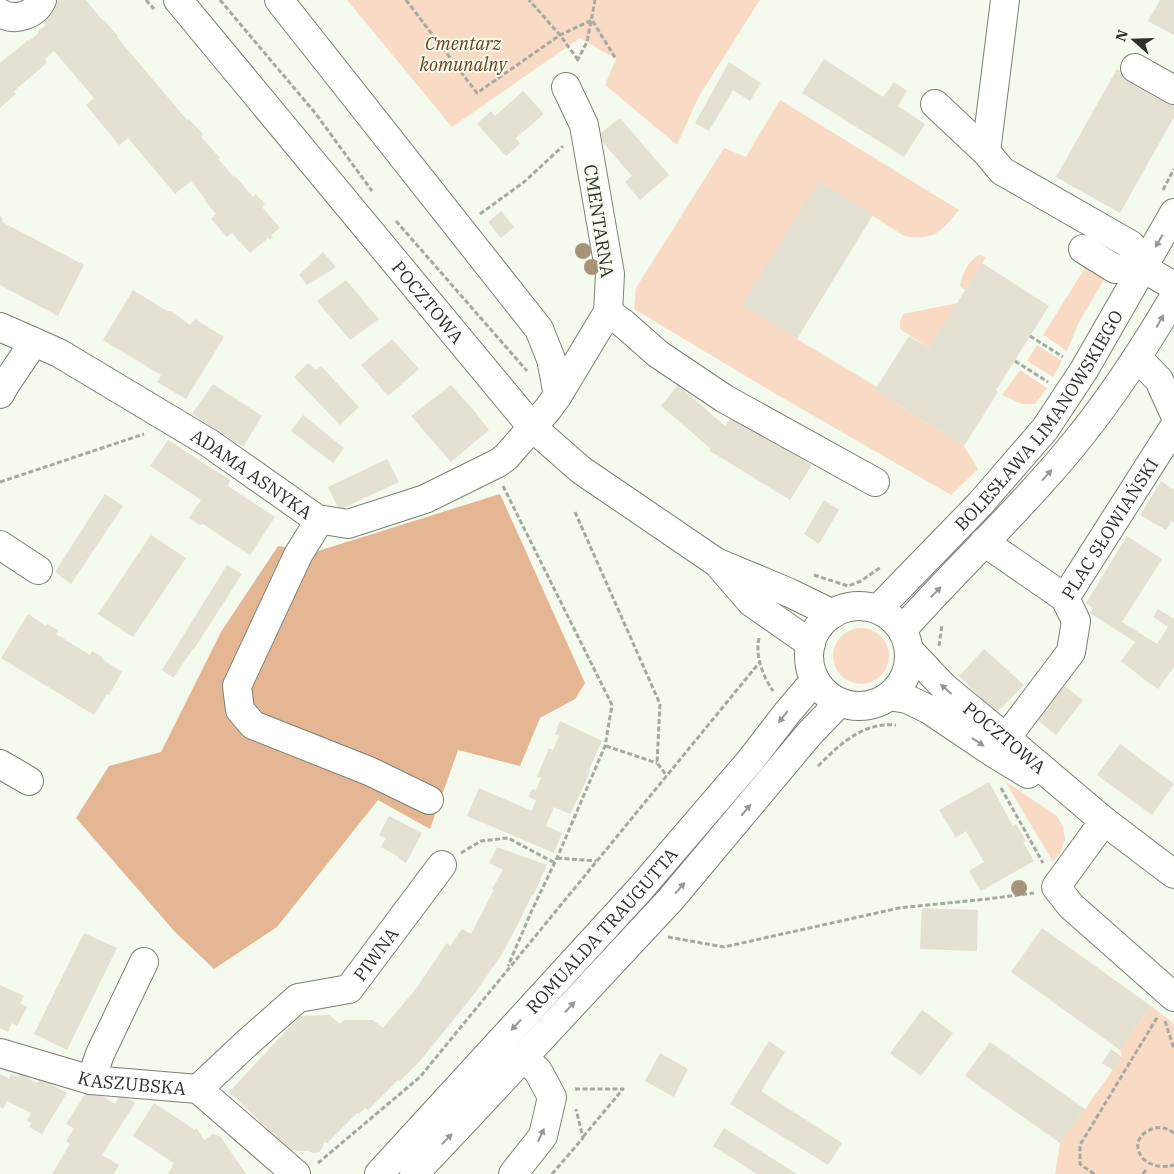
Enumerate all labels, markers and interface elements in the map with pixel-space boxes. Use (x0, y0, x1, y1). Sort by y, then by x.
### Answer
north arrow (1109, 15, 1159, 65)
text: N (1111, 27, 1132, 44)
park label: Cmentarz komunalny (419, 32, 508, 76)
street label: CMENTARNA (579, 163, 619, 280)
one-way arrow (1154, 234, 1163, 247)
street label: POCZTOWA (387, 256, 470, 348)
street label: BOLESŁAWA LIMANOWSKIEGO (949, 306, 1128, 535)
one-way arrow (1156, 314, 1165, 327)
street label: ADAMA ASNYKA (187, 423, 318, 524)
street label: PLAC SŁOWIAŃSKI (1056, 453, 1163, 603)
one-way arrow (1042, 468, 1053, 481)
one-way arrow (930, 587, 942, 599)
one-way arrow (940, 683, 953, 694)
street label: POCZTOWA (959, 696, 1051, 779)
one-way arrow (778, 711, 789, 724)
one-way arrow (971, 738, 984, 747)
one-way arrow (741, 803, 752, 816)
street label: ROMUALDA TRAUGUTTA (521, 842, 683, 1018)
one-way arrow (675, 881, 686, 894)
street label: PIWNA (348, 922, 403, 985)
one-way arrow (564, 1001, 576, 1013)
one-way arrow (510, 1018, 522, 1030)
street label: KASZUBSKA (75, 1065, 187, 1099)
one-way arrow (537, 1128, 546, 1143)
one-way arrow (441, 1133, 453, 1145)

